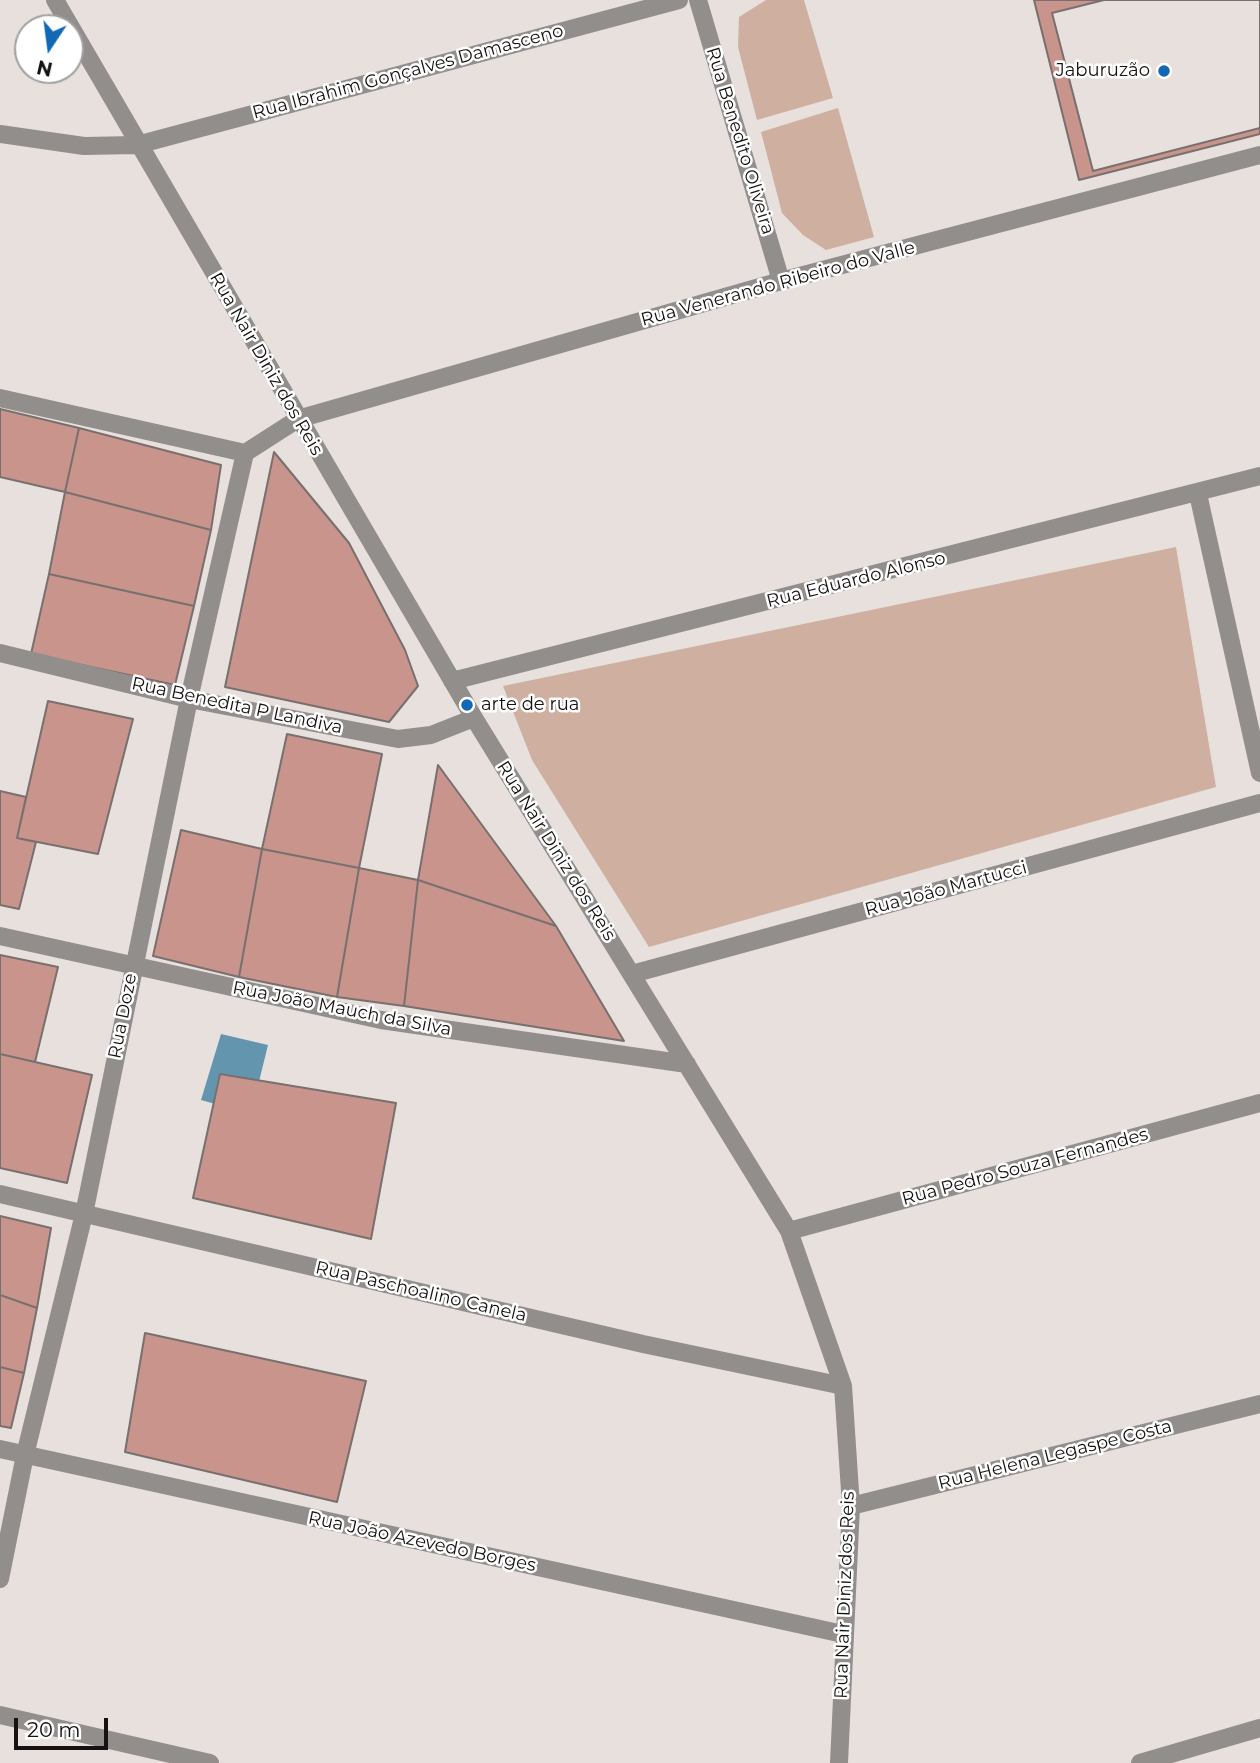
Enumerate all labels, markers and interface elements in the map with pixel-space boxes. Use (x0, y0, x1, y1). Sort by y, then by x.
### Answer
north arrow (14, 14, 84, 84)
street label: Rua Ibrahim Gonçalves Damasceno (250, 20, 566, 124)
street label: Rua Benedito Oliveira (701, 45, 779, 237)
text: N (35, 55, 55, 81)
place label: Jaburuzão (1056, 60, 1150, 82)
marker: Jaburuzão (1156, 63, 1172, 79)
street label: Rua Venerando Ribeiro do Valle (638, 237, 918, 331)
street label: Rua Nair Diniz dos Reis (205, 269, 327, 459)
street label: Rua Eduardo Alonso (764, 547, 948, 613)
street label: Rua Benedita P Landiva (130, 673, 344, 739)
place label: arte de rua (481, 694, 579, 716)
marker: arte de rua (459, 697, 475, 713)
street label: Rua Nair Diniz dos Reis (492, 757, 620, 945)
street label: Rua João Martucci (863, 857, 1029, 921)
street label: Rua Doze (104, 972, 142, 1060)
street label: Rua João Mauch da Silva (231, 977, 453, 1041)
street label: Rua Pedro Souza Fernandes (900, 1124, 1150, 1210)
street label: Rua Paschoalino Canela (313, 1257, 529, 1327)
street label: Rua Helena Legaspe Costa (936, 1415, 1174, 1495)
street label: Rua Nair Diniz dos Reis (831, 1491, 859, 1699)
street label: Rua João Azevedo Borges (306, 1507, 538, 1577)
scale bar (18, 1704, 112, 1748)
text: 20 m (27, 1717, 81, 1742)

